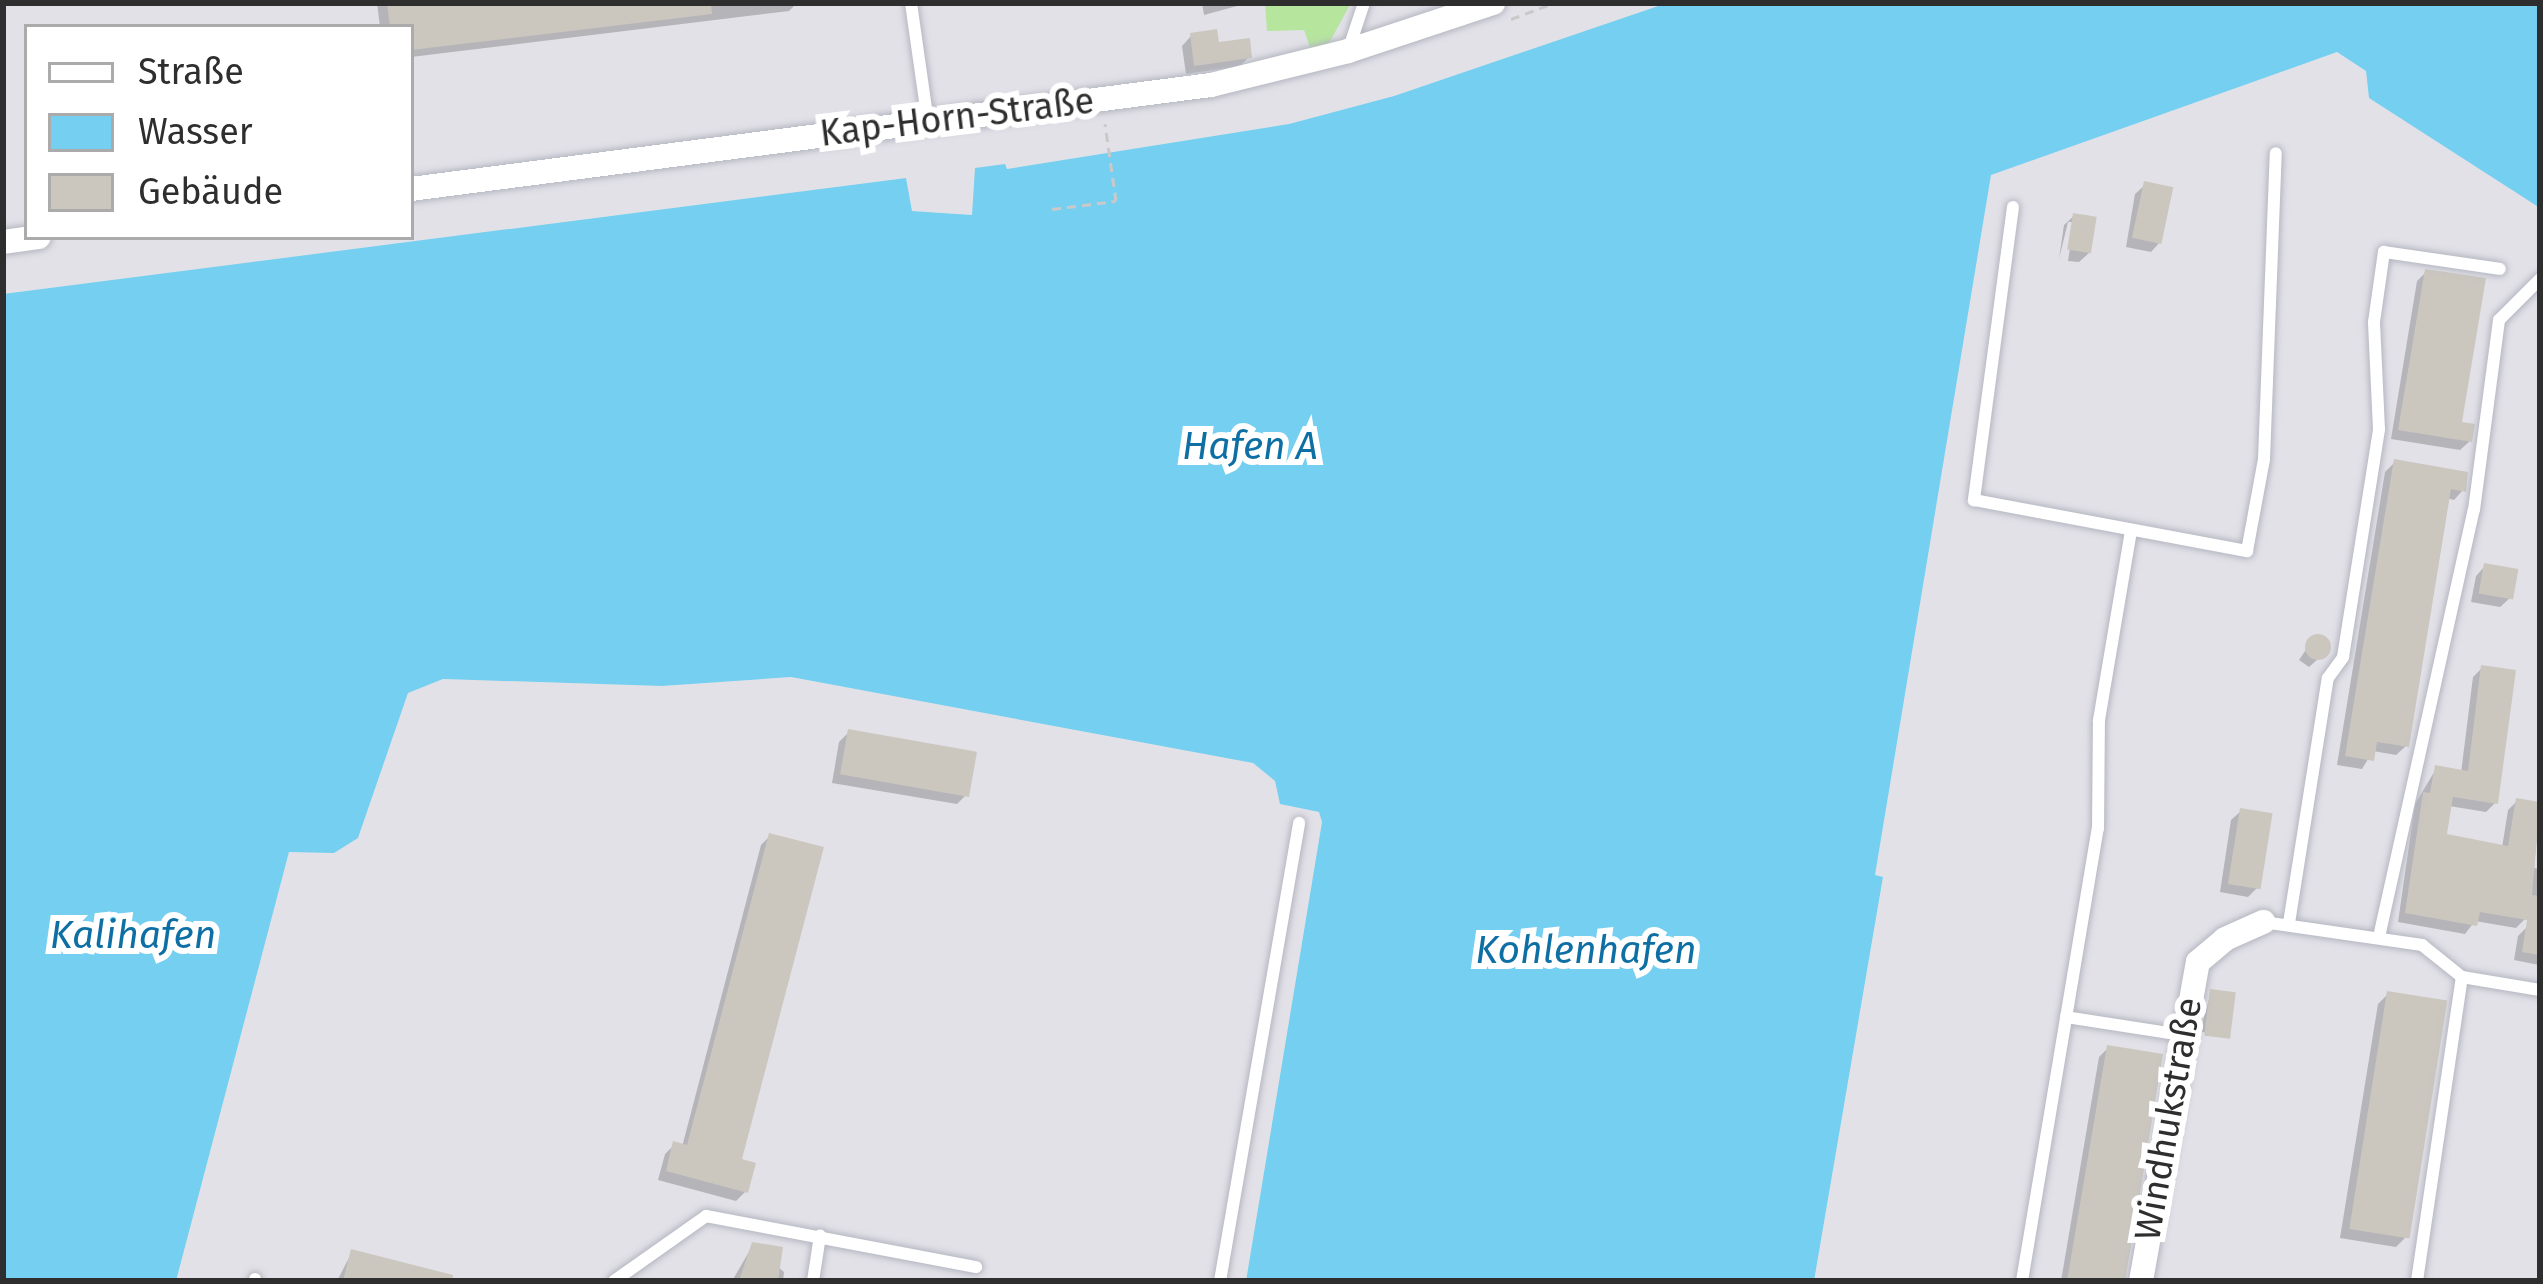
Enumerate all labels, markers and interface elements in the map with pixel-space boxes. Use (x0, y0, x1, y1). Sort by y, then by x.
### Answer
legend (24, 24, 414, 240)
text: Straße (138, 50, 244, 94)
street label: Kap-Horn-Straße (817, 80, 1097, 156)
text: Wasser (138, 110, 253, 154)
text: Gebäude (138, 170, 283, 214)
water label: Hafen A (1182, 423, 1318, 469)
water label: Kalihafen (50, 912, 216, 958)
water label: Kohlenhafen (1475, 927, 1697, 973)
street label: Windhukstraße (2126, 994, 2212, 1244)

